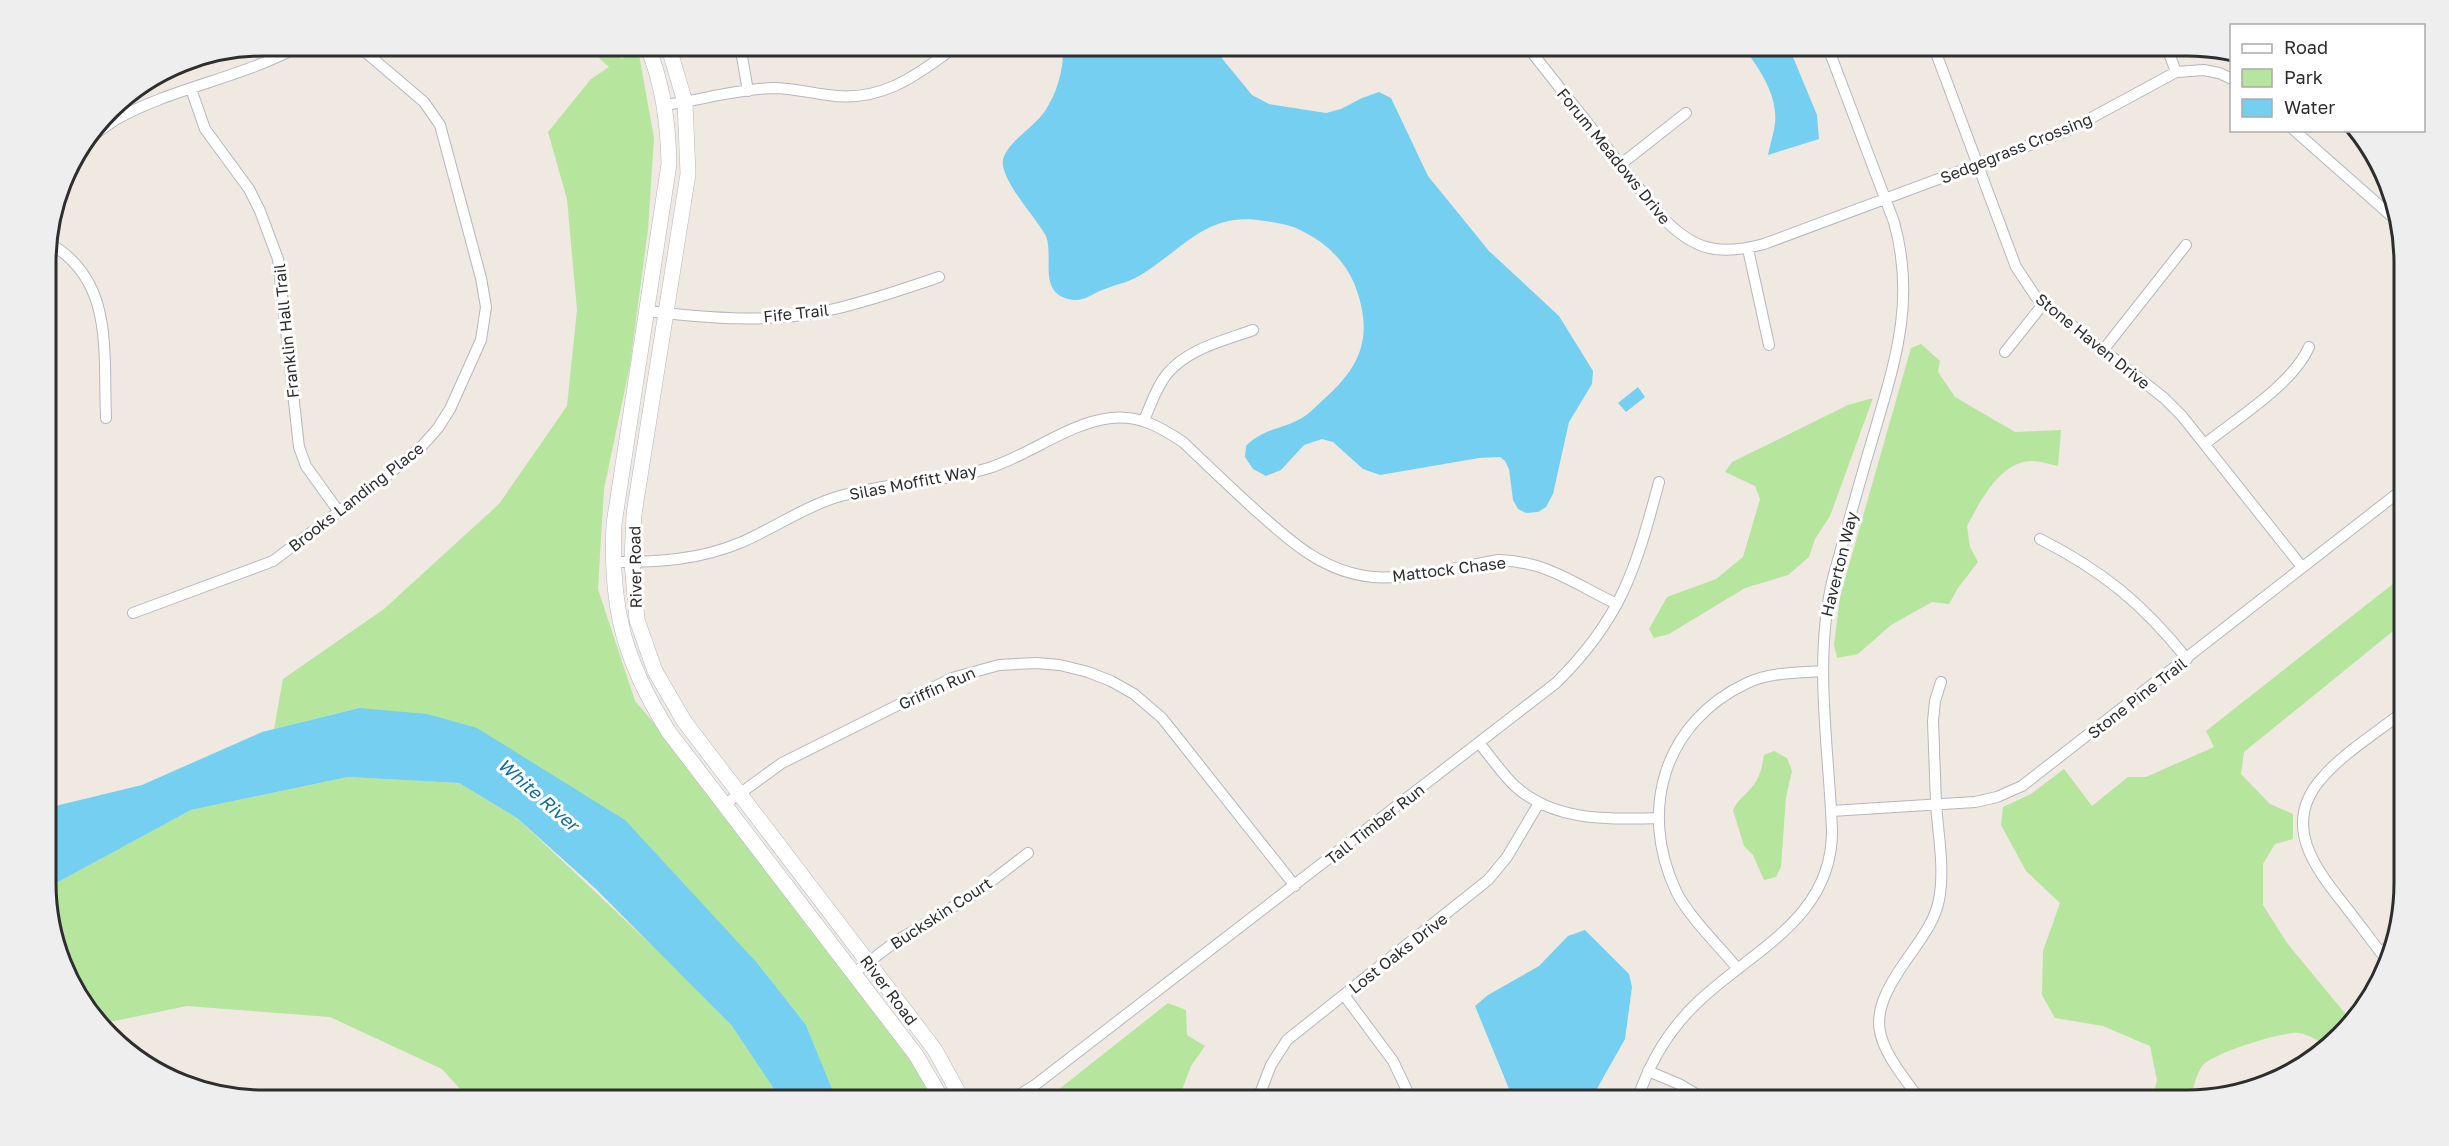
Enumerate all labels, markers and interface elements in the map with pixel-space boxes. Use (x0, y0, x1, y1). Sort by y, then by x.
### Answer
legend (2230, 24, 2425, 132)
text: Road (2284, 36, 2328, 58)
text: Park (2284, 66, 2323, 88)
street label: Forum Meadows Drive (1553, 84, 1675, 228)
text: Water (2284, 96, 2335, 118)
street label: Sedgegrass Crossing (1937, 108, 2095, 188)
street label: Franklin Hall Trail (269, 263, 303, 399)
street label: Stone Haven Drive (2032, 289, 2154, 393)
street label: Fife Trail (762, 300, 830, 326)
street label: Brooks Landing Place (284, 438, 428, 556)
street label: Silas Moffitt Way (848, 460, 979, 504)
street label: Haverton Way (1816, 509, 1862, 619)
street label: River Road (624, 526, 646, 608)
street label: Mattock Chase (1391, 552, 1507, 586)
street label: Stone Pine Trail (2084, 653, 2190, 743)
street label: Griffin Run (896, 662, 978, 714)
water label: White River (494, 753, 586, 837)
street label: Tall Timber Run (1322, 779, 1428, 869)
street label: Buckskin Court (887, 873, 995, 953)
street label: Lost Oaks Drive (1345, 908, 1451, 998)
street label: River Road (856, 951, 922, 1029)

